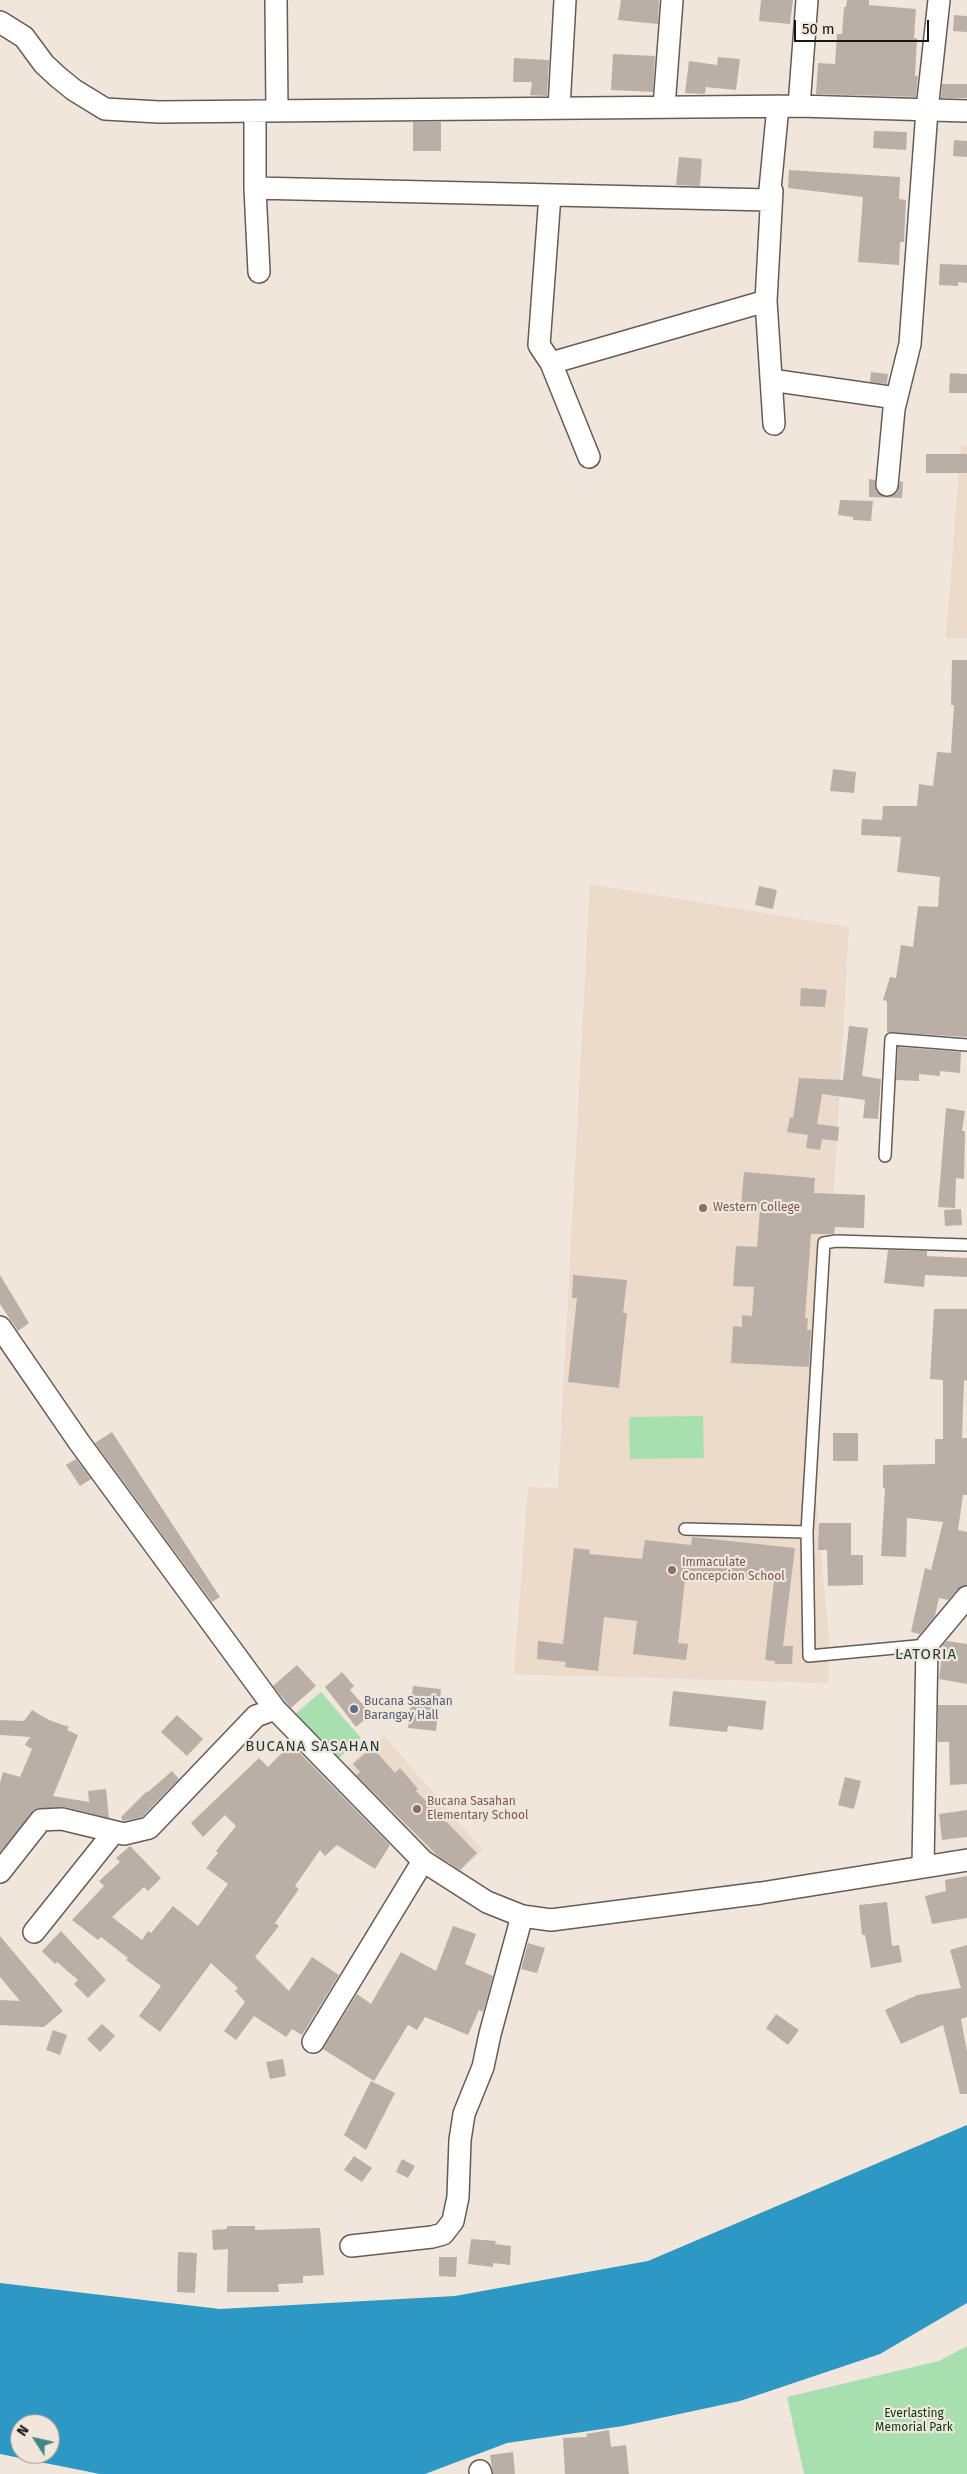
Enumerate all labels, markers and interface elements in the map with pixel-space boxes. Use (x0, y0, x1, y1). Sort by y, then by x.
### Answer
scale bar (797, 10, 932, 42)
text: 50 m (802, 20, 835, 38)
place label: Western College (713, 1201, 800, 1215)
marker: Western College (697, 1202, 709, 1214)
place label: Immaculate Concepcion School (682, 1556, 785, 1584)
marker: Immaculate Concepcion School (666, 1564, 678, 1576)
district label: LATORIA (894, 1646, 958, 1664)
place label: Bucana Sasahan Barangay Hall (364, 1695, 453, 1723)
marker: Bucana Sasahan Barangay Hall (348, 1703, 360, 1715)
district label: BUCANA SASAHAN (244, 1738, 382, 1756)
place label: Bucana Sasahan Elementary School (427, 1795, 529, 1823)
marker: Bucana Sasahan Elementary School (411, 1803, 423, 1815)
park label: Everlasting Memorial Park (875, 2407, 953, 2435)
north arrow (10, 2414, 60, 2464)
text: N (13, 2422, 33, 2439)

